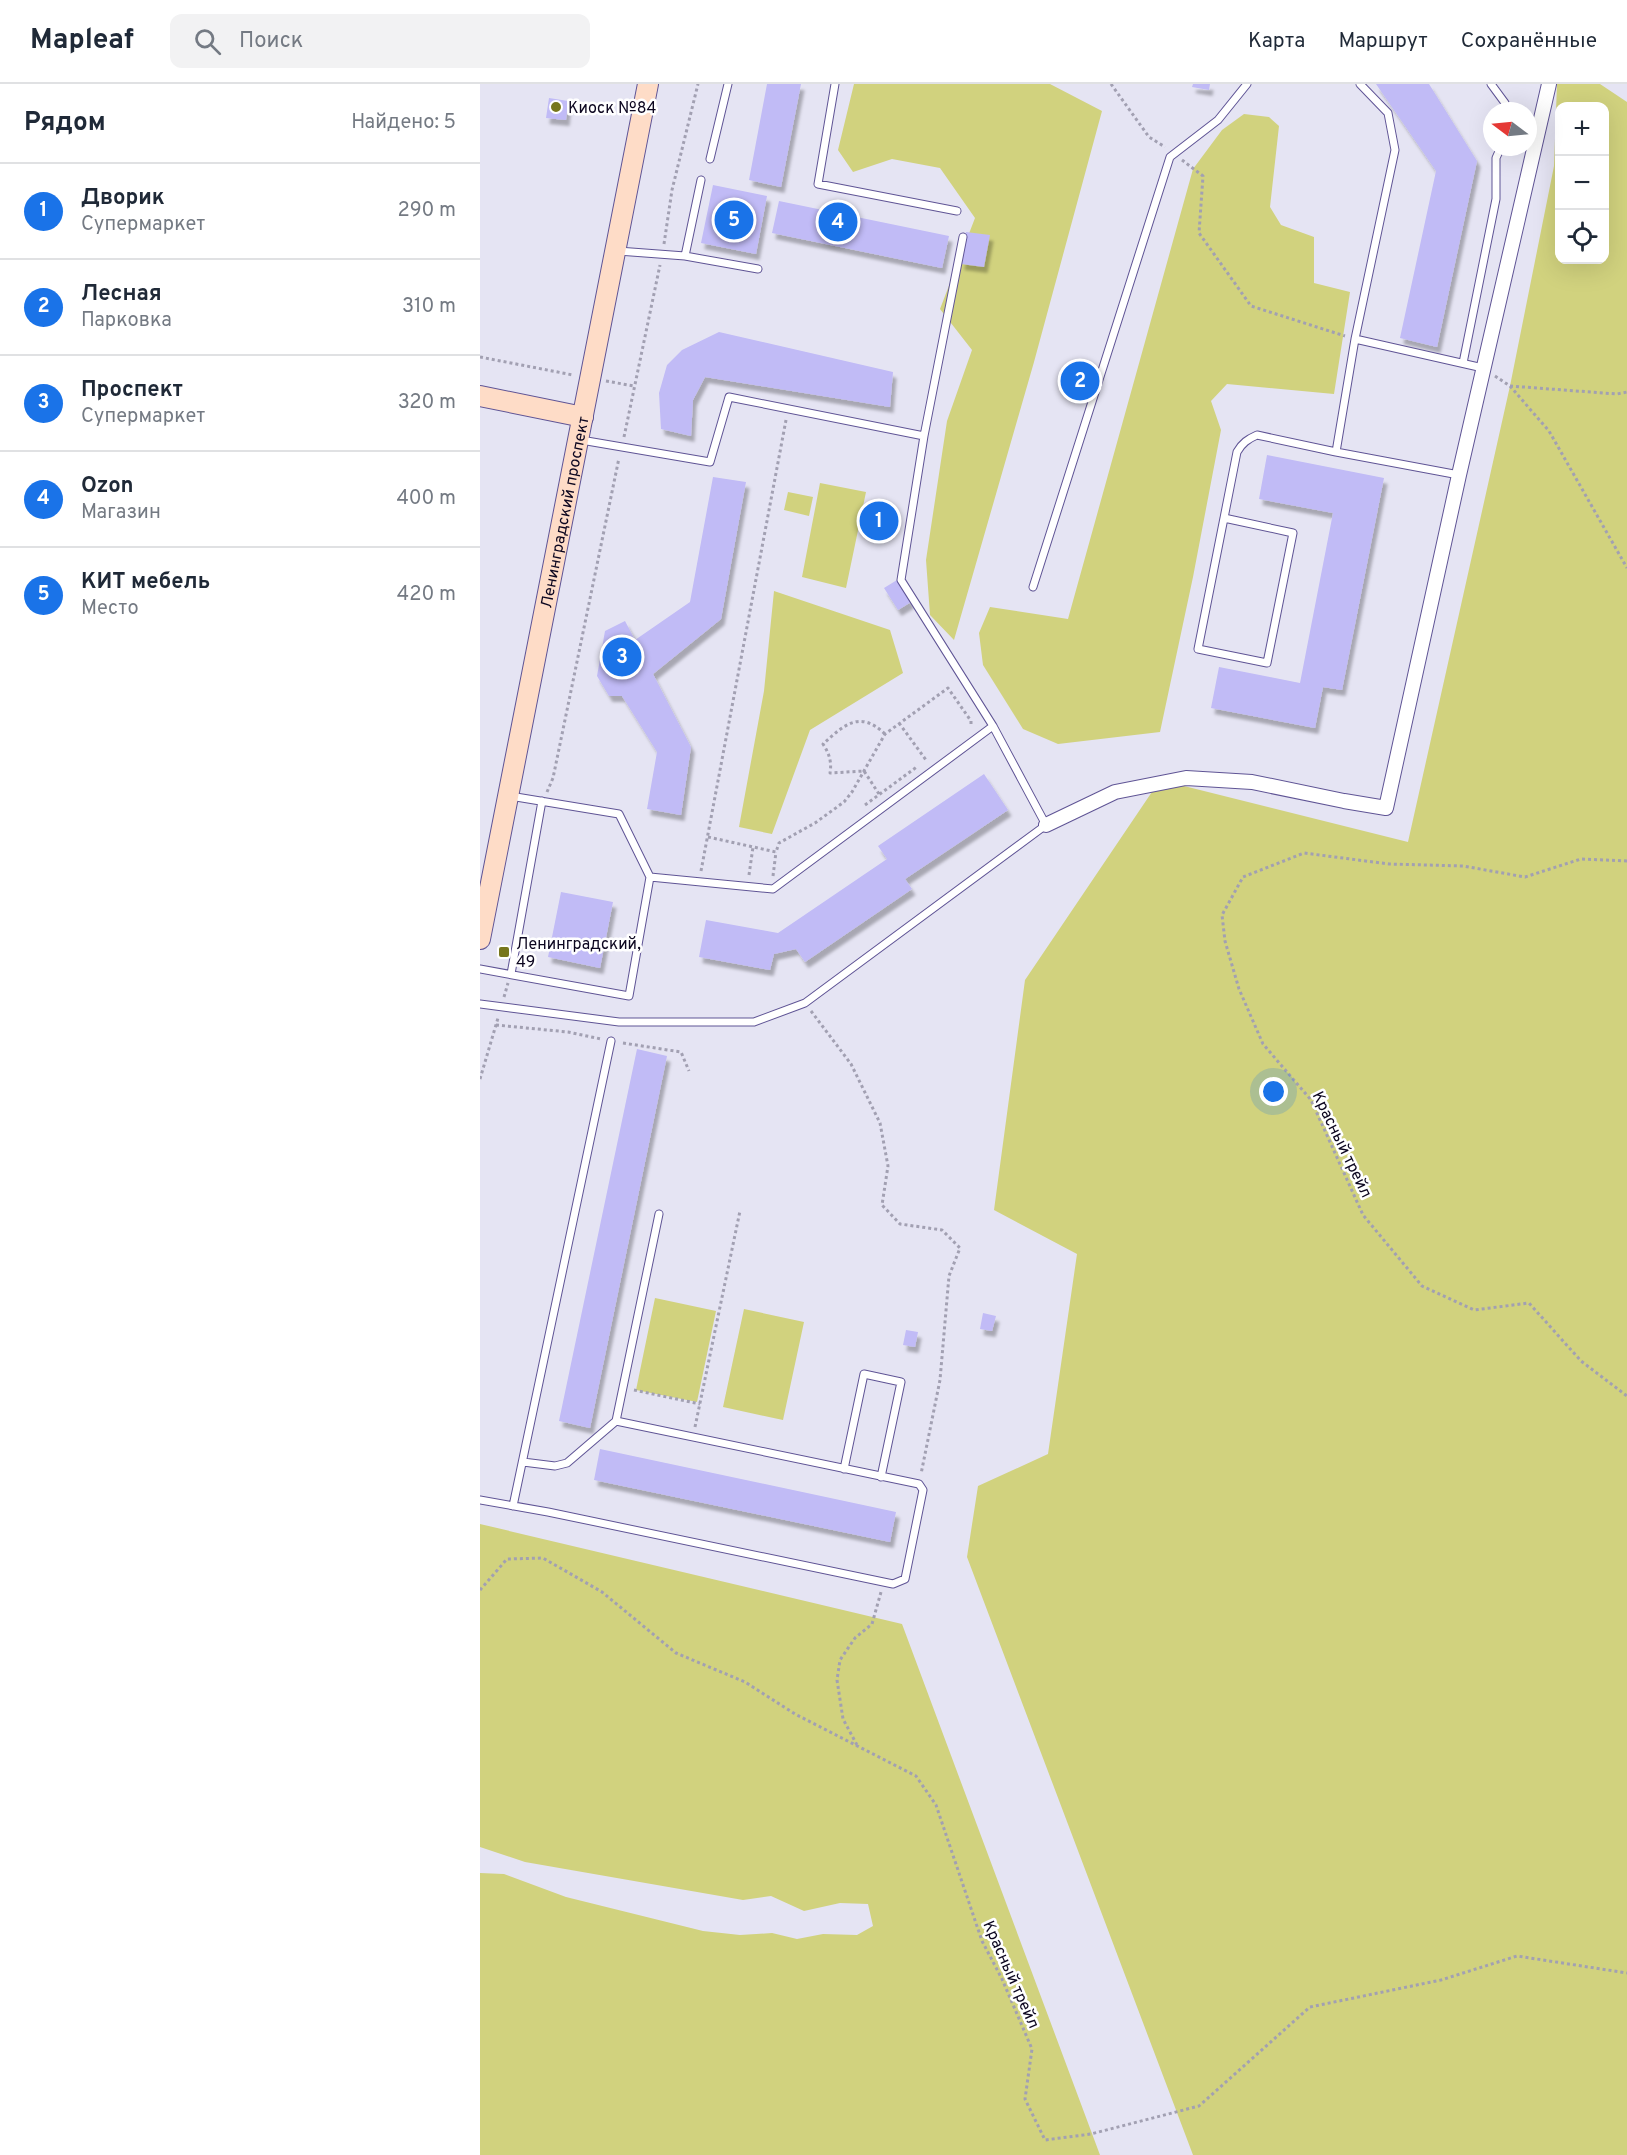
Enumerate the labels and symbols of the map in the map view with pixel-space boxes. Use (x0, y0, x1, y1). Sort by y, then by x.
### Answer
place label: Киоск №84 (568, 99, 656, 119)
marker: Киоск №84 (549, 100, 563, 114)
north arrow (1483, 102, 1537, 156)
pin: 5 (714, 198, 754, 242)
pin: 4 (818, 200, 858, 244)
pin: 2 (1060, 358, 1100, 404)
street label: Ленинградский проспект (537, 415, 594, 610)
pin: 1 (860, 498, 898, 544)
pin: 3 (602, 634, 642, 680)
place label: Ленинградский, 49 (516, 935, 641, 973)
marker: Ленинградский, 49 (497, 945, 511, 959)
your location (1259, 1077, 1288, 1106)
street label: Красный трейл (1307, 1088, 1376, 1201)
street label: Красный трейл (977, 1918, 1043, 2032)

